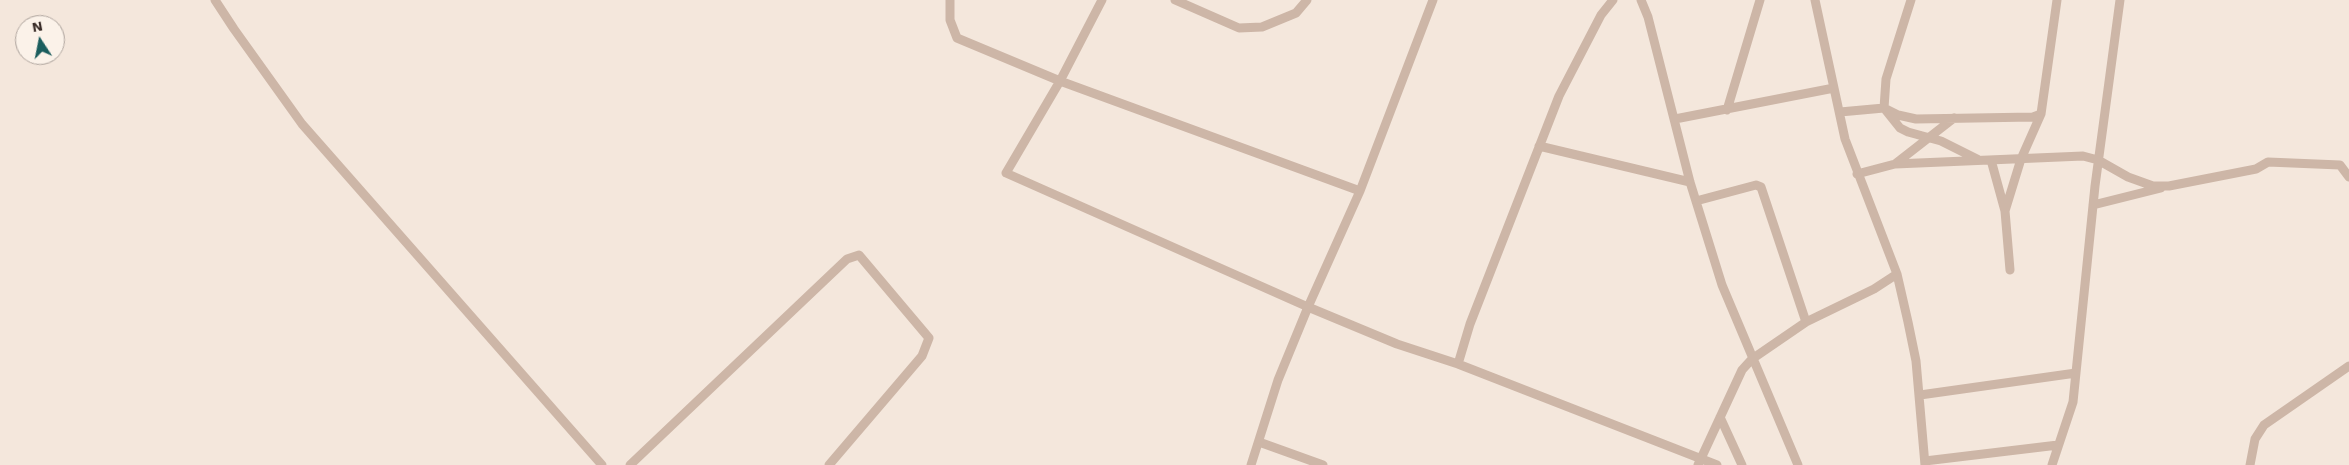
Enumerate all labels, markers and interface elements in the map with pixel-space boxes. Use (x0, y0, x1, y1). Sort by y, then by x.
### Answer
north arrow (15, 15, 65, 65)
text: N (31, 17, 44, 35)

